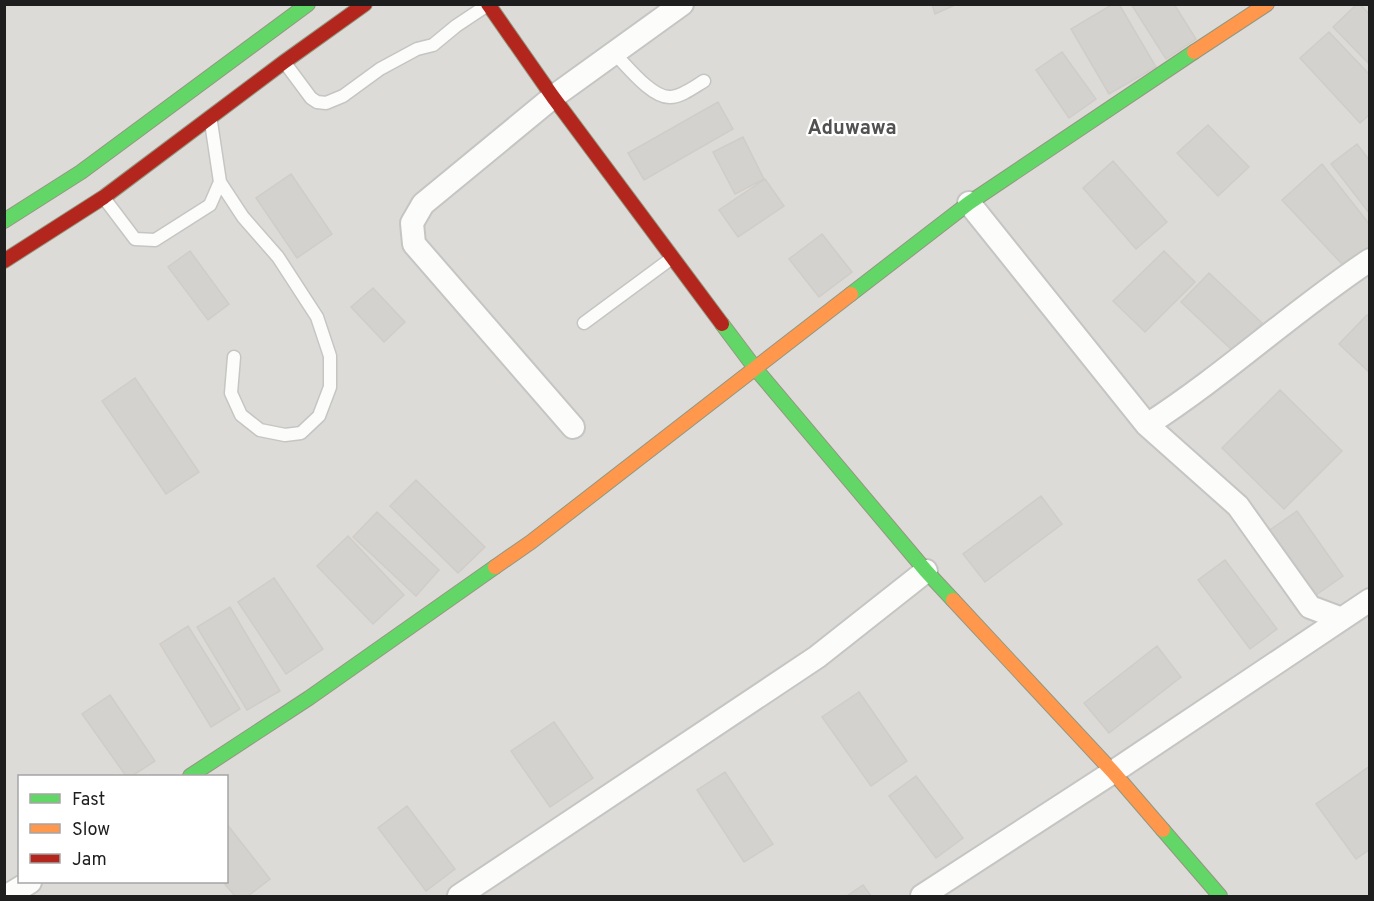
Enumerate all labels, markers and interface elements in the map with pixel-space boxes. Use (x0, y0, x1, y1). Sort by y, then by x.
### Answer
district label: Aduwawa (807, 116, 897, 142)
legend (18, 775, 228, 883)
text: Fast (72, 789, 105, 812)
text: Slow (72, 819, 110, 842)
text: Jam (72, 849, 107, 872)

